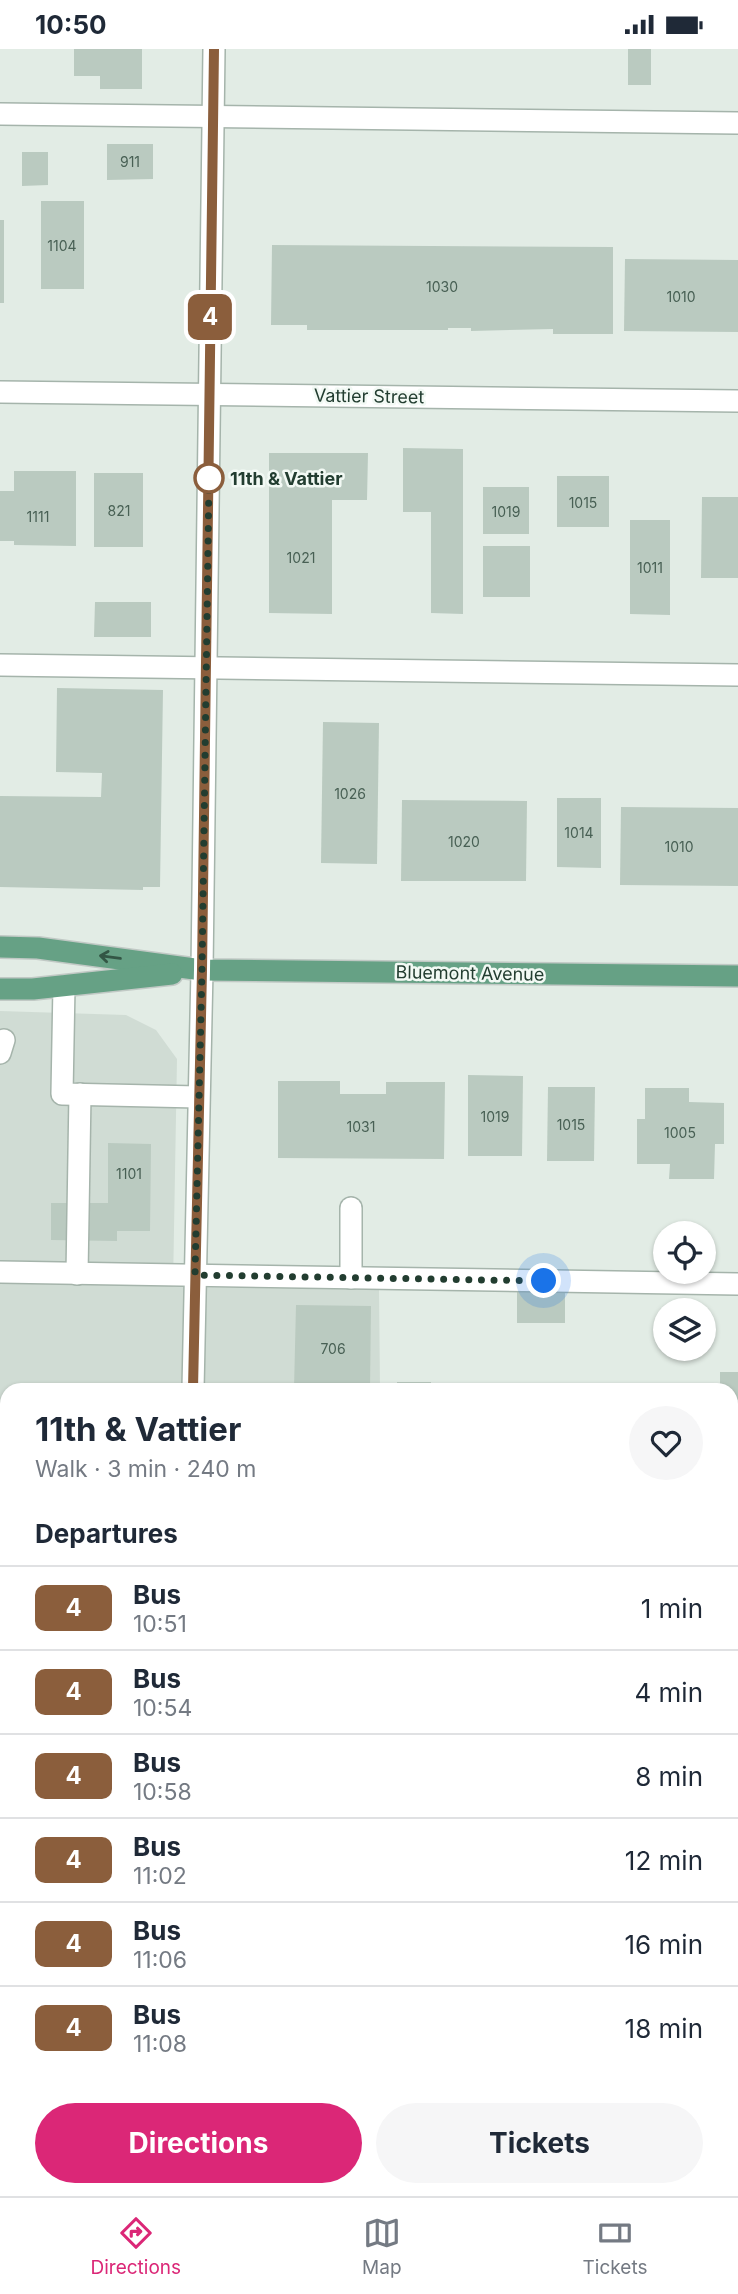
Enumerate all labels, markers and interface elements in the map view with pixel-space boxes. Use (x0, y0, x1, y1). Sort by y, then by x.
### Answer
text: 10:50 (35, 9, 107, 40)
house number: 911 (120, 153, 140, 170)
house number: 1104 (47, 237, 77, 254)
house number: 1030 (426, 278, 458, 295)
house number: 1010 (666, 288, 696, 305)
line badge: 4 (187, 294, 233, 340)
text: 4 (202, 302, 218, 331)
street label: Vattier Street (314, 385, 425, 407)
marker: 11th & Vattier (194, 463, 224, 493)
place label: 11th & Vattier (230, 468, 343, 489)
house number: 1015 (569, 494, 597, 511)
house number: 821 (108, 502, 130, 519)
house number: 1019 (492, 503, 520, 520)
house number: 1111 (27, 508, 49, 525)
house number: 1021 (287, 549, 315, 566)
house number: 1011 (637, 559, 663, 576)
house number: 1026 (334, 785, 366, 802)
house number: 1014 (564, 824, 594, 841)
house number: 1020 (448, 833, 480, 850)
house number: 1010 (664, 838, 694, 855)
one-way arrow (99, 951, 122, 964)
street label: Bluemont Avenue (395, 961, 545, 985)
house number: 1019 (481, 1108, 509, 1125)
house number: 1015 (557, 1116, 585, 1133)
house number: 1031 (347, 1118, 375, 1135)
house number: 1005 (664, 1124, 696, 1141)
house number: 1101 (116, 1165, 142, 1182)
map controls (653, 1221, 716, 1361)
button: locate (653, 1221, 716, 1284)
your location (526, 1263, 561, 1298)
button: layers (653, 1298, 716, 1361)
house number: 706 (320, 1340, 346, 1357)
button: heart (629, 1406, 703, 1480)
text: 11th & Vattier (35, 1409, 241, 1449)
text: Walk · 3 min · 240 m (35, 1455, 256, 1483)
text: Departures (35, 1518, 178, 1549)
text: Bus (133, 1579, 181, 1610)
text: 4 (65, 1593, 82, 1622)
text: 1 min (641, 1593, 703, 1624)
text: 10:51 (133, 1610, 187, 1638)
text: Bus (133, 1663, 181, 1694)
text: 4 (65, 1677, 82, 1706)
text: 4 min (634, 1677, 703, 1708)
text: 10:54 (133, 1694, 192, 1722)
text: Bus (133, 1747, 181, 1778)
text: 4 (65, 1761, 82, 1790)
text: 8 min (635, 1761, 703, 1792)
text: 10:58 (133, 1778, 192, 1806)
text: Bus (133, 1831, 181, 1862)
text: 4 (65, 1845, 82, 1874)
text: 12 min (625, 1845, 703, 1876)
text: 11:02 (133, 1862, 187, 1890)
text: Bus (133, 1915, 181, 1946)
text: 4 (65, 1929, 82, 1958)
text: 16 min (625, 1929, 703, 1960)
text: 11:06 (133, 1946, 187, 1974)
text: Bus (133, 1999, 181, 2030)
text: 4 (65, 2013, 82, 2042)
text: 18 min (625, 2013, 703, 2044)
text: 11:08 (133, 2030, 187, 2058)
button: Directions (35, 2103, 362, 2183)
button: Tickets (376, 2103, 703, 2183)
tab: Directions (91, 2214, 181, 2279)
tab: Map (362, 2214, 402, 2279)
tab: Tickets (583, 2214, 647, 2279)

